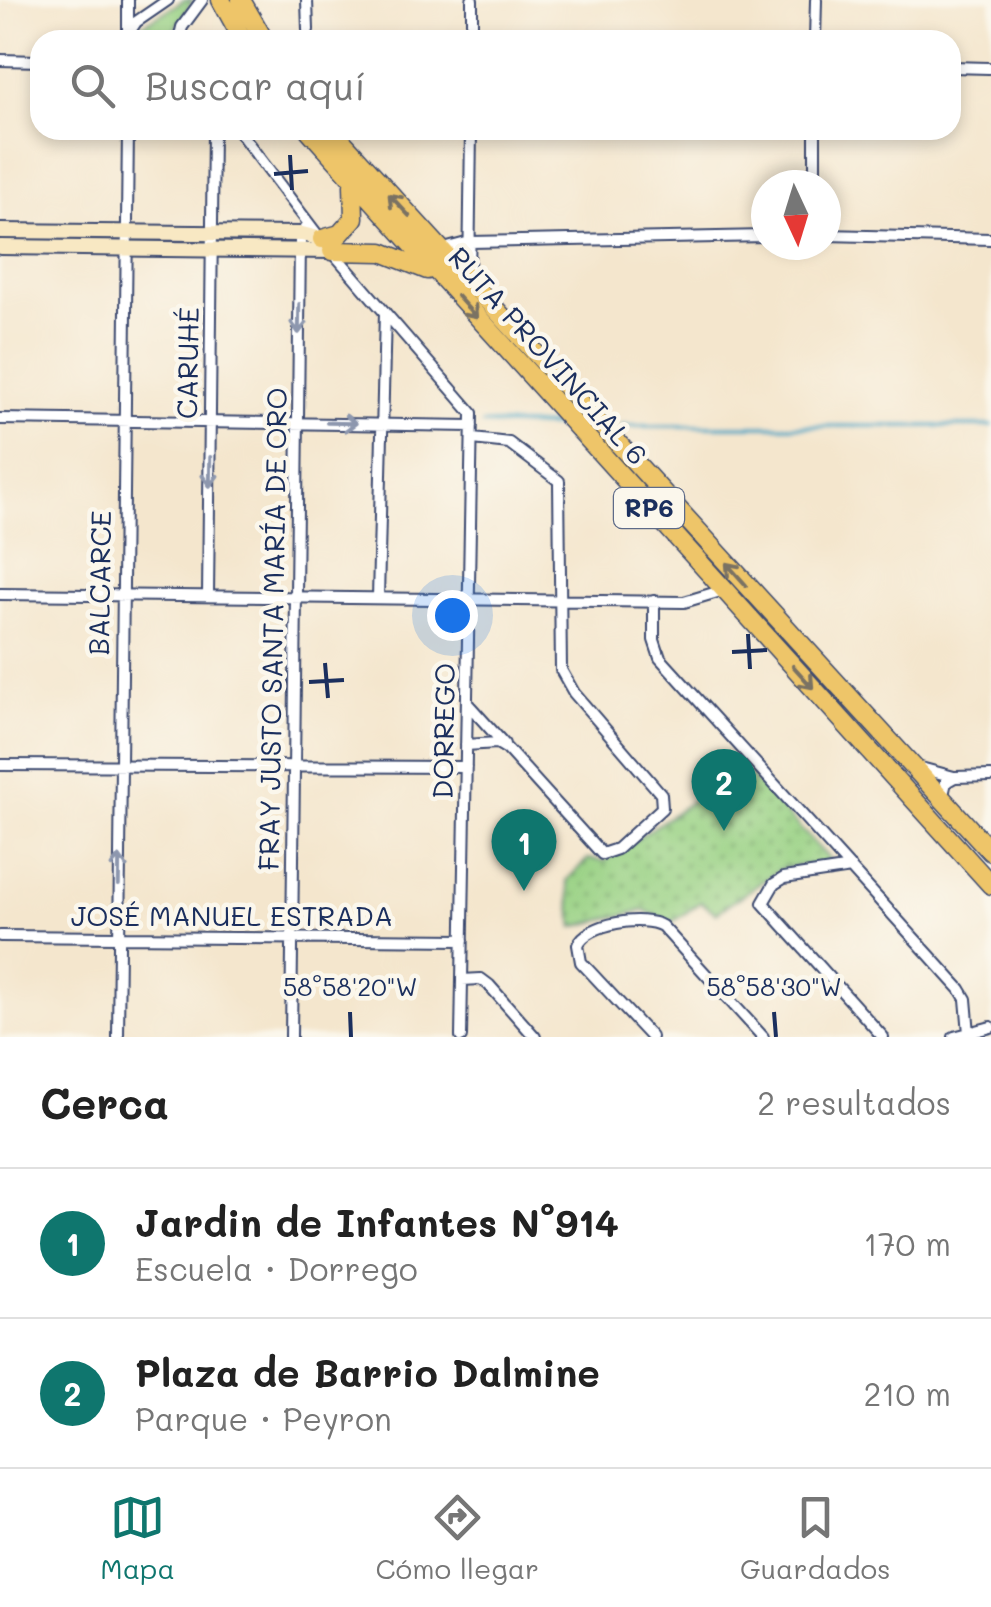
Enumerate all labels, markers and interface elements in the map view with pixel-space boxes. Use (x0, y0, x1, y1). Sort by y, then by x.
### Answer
search box (30, 30, 961, 140)
icon: search (65, 58, 120, 113)
text: Buscar aquí (145, 60, 366, 110)
north arrow (751, 170, 841, 260)
one-way arrow (387, 193, 410, 218)
street label: RUTA PROVINCIAL 6 (441, 239, 656, 472)
one-way arrow (455, 294, 478, 319)
one-way arrow (290, 302, 308, 334)
street label: CARUHÉ (168, 307, 206, 419)
street label: FRAY JUSTO SANTA MARÍA DE ORO (250, 387, 294, 871)
one-way arrow (326, 414, 358, 432)
one-way arrow (200, 456, 219, 488)
road number: RP6 (614, 488, 684, 528)
street label: BALCARCE (80, 510, 118, 656)
one-way arrow (725, 561, 749, 587)
your location (427, 590, 478, 641)
street label: DORREGO (424, 663, 462, 799)
one-way arrow (791, 664, 814, 689)
pin: 2 (692, 748, 756, 831)
pin: 1 (492, 808, 556, 891)
one-way arrow (110, 854, 129, 886)
street label: JOSÉ MANUEL ESTRADA (71, 897, 393, 933)
text: 58°58'20"W (283, 970, 417, 1002)
text: 58°58'30"W (706, 970, 842, 1002)
text: Cerca (40, 1075, 169, 1130)
text: 2 resultados (757, 1081, 951, 1123)
text: Jardin de Infantes N°914 (135, 1197, 619, 1247)
text: 1 (65, 1222, 80, 1264)
text: 170 m (863, 1222, 951, 1264)
text: Escuela · Dorrego (135, 1247, 418, 1289)
text: Plaza de Barrio Dalmine (135, 1347, 600, 1397)
text: 2 (64, 1372, 81, 1414)
text: 210 m (863, 1372, 951, 1414)
text: Parque · Peyron (135, 1397, 392, 1439)
tab: Mapa (100, 1490, 175, 1586)
tab: Cómo llegar (376, 1490, 539, 1586)
tab: Guardados (740, 1490, 891, 1586)

